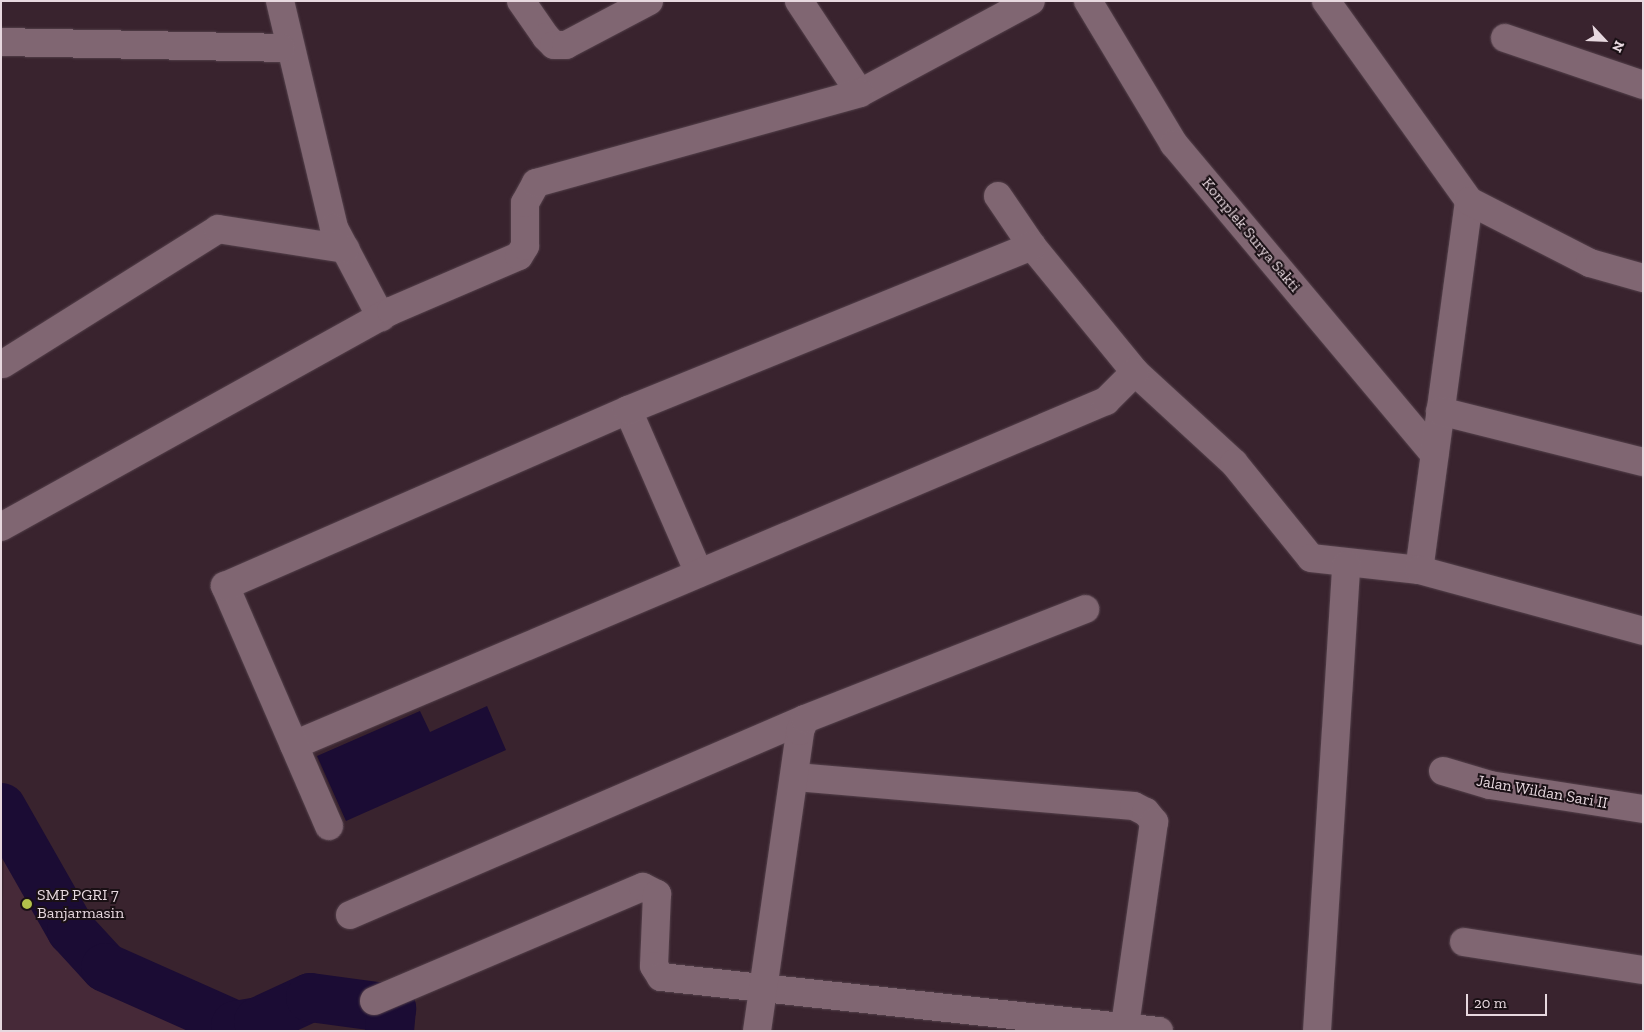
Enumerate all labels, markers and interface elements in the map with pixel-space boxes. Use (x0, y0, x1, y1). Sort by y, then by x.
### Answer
north arrow (1579, 15, 1629, 65)
text: N (1608, 38, 1628, 55)
street label: Komplek Surya Sakti (1198, 174, 1304, 296)
street label: Jalan Wildan Sari II (1475, 771, 1609, 813)
place label: SMP PGRI 7 Banjarmasin (37, 885, 124, 923)
marker: SMP PGRI 7 Banjarmasin (21, 898, 33, 910)
scale bar (1469, 984, 1550, 1016)
text: 20 m (1474, 994, 1507, 1012)

